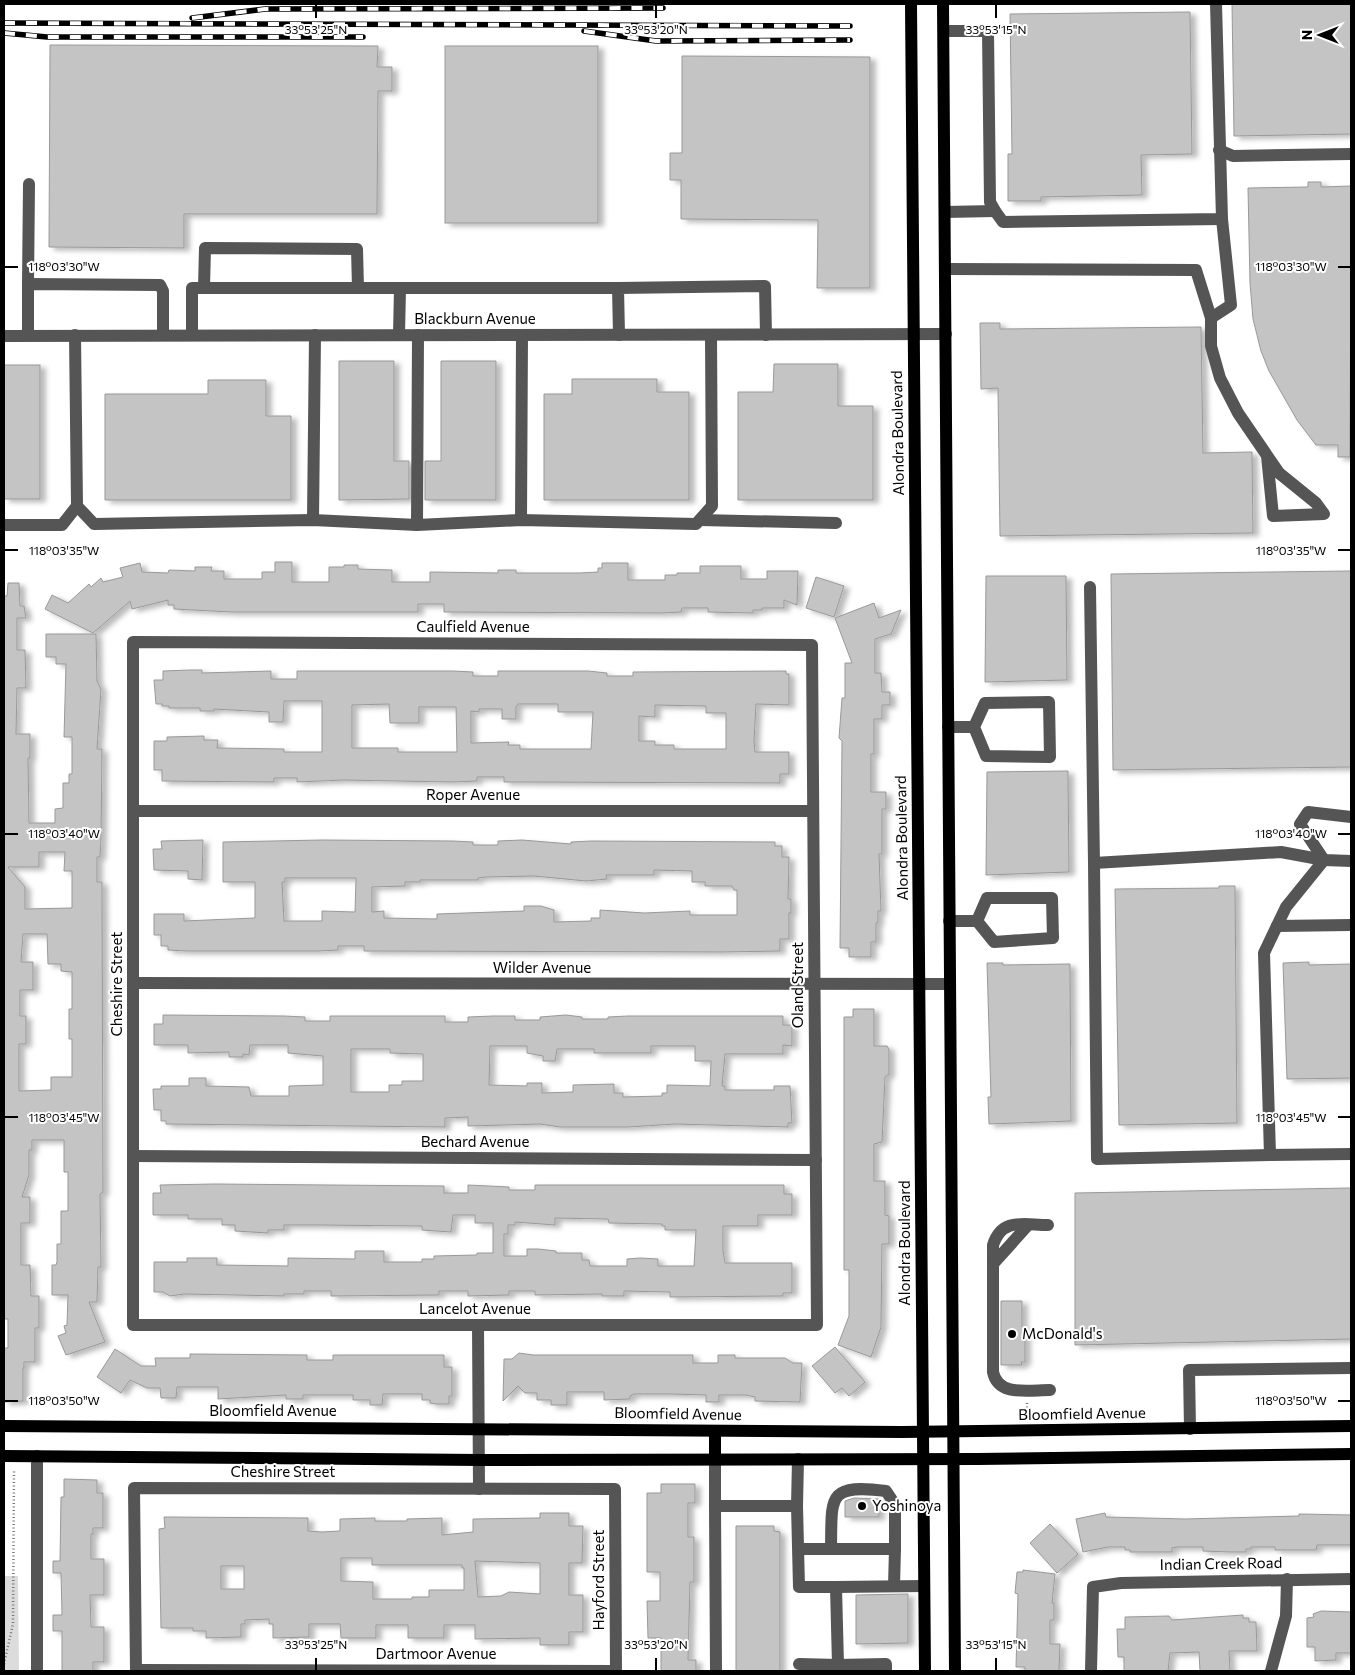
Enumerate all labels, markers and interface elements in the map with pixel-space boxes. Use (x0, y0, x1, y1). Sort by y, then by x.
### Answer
north arrow (1295, 10, 1345, 60)
text: 33°53'25"N (285, 22, 347, 36)
text: 33°53'20"N (624, 22, 688, 36)
text: 33°53'15"N (966, 22, 1026, 36)
text: N (1298, 30, 1315, 40)
text: 118°03'30"W (28, 259, 100, 273)
text: 118°03'30"W (1255, 259, 1327, 273)
street label: Blackburn Avenue (414, 309, 536, 327)
street label: Alondra Boulevard (887, 370, 907, 496)
text: 118°03'35"W (29, 543, 99, 557)
text: 118°03'35"W (1256, 543, 1326, 557)
street label: Caulfield Avenue (416, 617, 530, 635)
street label: Alondra Boulevard (891, 775, 911, 901)
street label: Roper Avenue (426, 785, 520, 803)
text: 118°03'40"W (28, 826, 100, 840)
text: 118°03'40"W (1255, 826, 1327, 840)
street label: Cheshire Street (107, 932, 125, 1036)
street label: Oland Street (788, 942, 806, 1028)
street label: Wilder Avenue (493, 958, 591, 976)
text: 118°03'45"W (28, 1110, 100, 1124)
text: 118°03'45"W (1255, 1110, 1327, 1124)
street label: Bechard Avenue (421, 1132, 529, 1150)
street label: Alondra Boulevard (895, 1180, 913, 1306)
street label: Lancelot Avenue (419, 1299, 531, 1317)
place label: McDonald's (1022, 1324, 1103, 1342)
marker: McDonald's (1006, 1328, 1018, 1340)
text: 118°03'50"W (28, 1393, 100, 1407)
text: 118°03'50"W (1255, 1393, 1327, 1407)
street label: Bloomfield Avenue (209, 1401, 337, 1419)
street label: Bloomfield Avenue (614, 1403, 742, 1423)
street label: Bloomfield Avenue (1018, 1403, 1146, 1423)
street label: Cheshire Street (231, 1462, 335, 1480)
place label: Yoshinoya (872, 1496, 941, 1514)
marker: Yoshinoya (856, 1500, 868, 1512)
street label: Hayford Street (589, 1530, 607, 1630)
street label: Indian Creek Road (1160, 1553, 1282, 1573)
text: 33°53'25"N (285, 1637, 347, 1651)
text: 33°53'20"N (624, 1637, 688, 1651)
text: 33°53'15"N (966, 1637, 1026, 1651)
street label: Dartmoor Avenue (376, 1644, 497, 1662)

